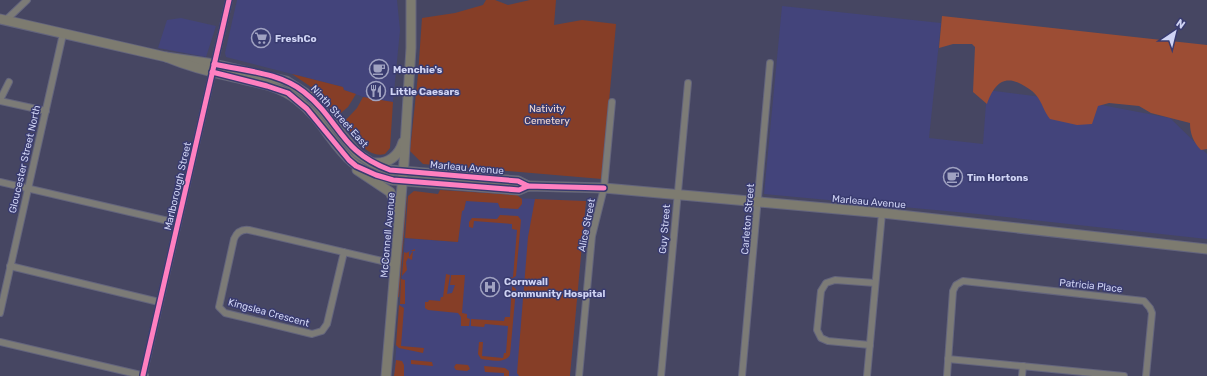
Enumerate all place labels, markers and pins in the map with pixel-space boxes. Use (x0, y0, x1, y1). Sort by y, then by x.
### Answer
supermarket icon: FreshCo (250, 27, 272, 49)
place label: FreshCo (275, 33, 317, 45)
cafe icon: Menchie's (368, 58, 390, 80)
place label: Menchie's (393, 64, 443, 76)
restaurant icon: Little Caesars (365, 80, 387, 102)
place label: Little Caesars (390, 86, 460, 98)
cafe icon: Tim Hortons (942, 166, 964, 188)
place label: Tim Hortons (967, 172, 1029, 184)
hospital icon: Cornwall Community Hospital (479, 276, 501, 298)
place label: Cornwall Community Hospital (504, 276, 605, 300)

